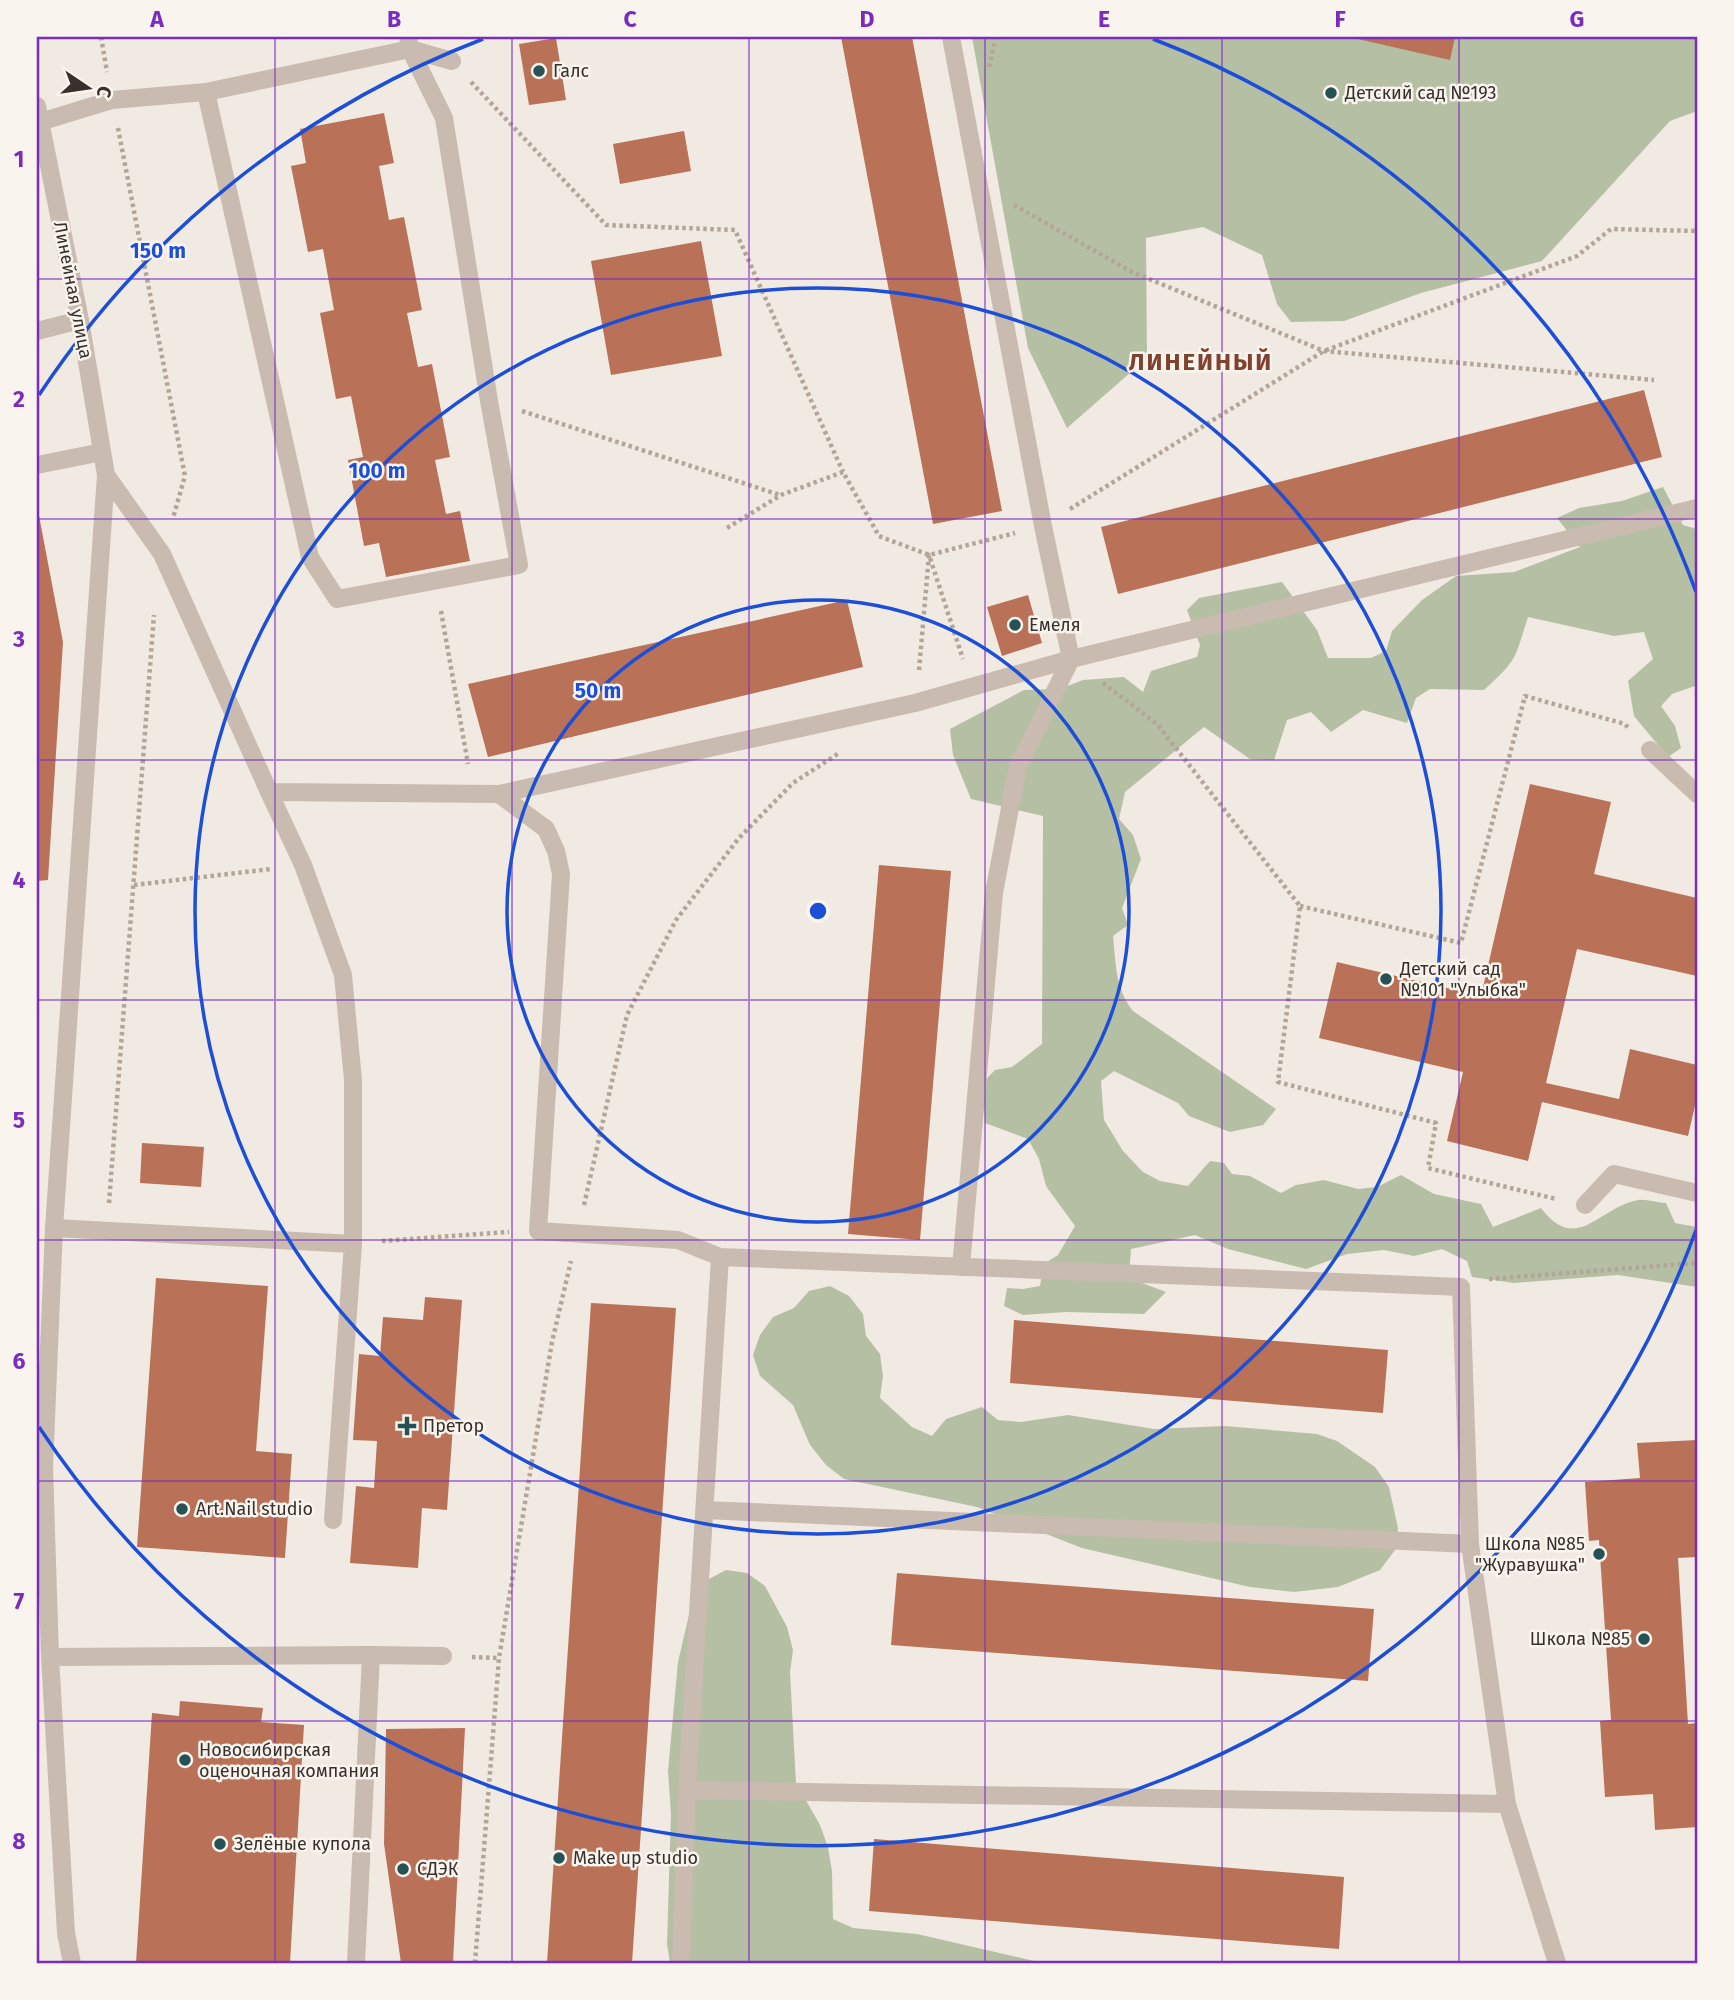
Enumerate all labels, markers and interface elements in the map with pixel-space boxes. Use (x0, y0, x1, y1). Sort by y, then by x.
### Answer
text: A (149, 5, 164, 33)
text: B (387, 5, 401, 33)
text: C (623, 5, 637, 33)
text: D (860, 5, 875, 33)
text: E (1098, 5, 1110, 33)
text: F (1334, 5, 1346, 33)
text: G (1570, 5, 1584, 33)
north arrow (52, 52, 122, 122)
place label: Галс (553, 60, 590, 82)
marker: Галс (531, 63, 547, 79)
place label: Детский сад №193 (1344, 82, 1496, 104)
text: С (92, 84, 117, 100)
marker: Детский сад №193 (1323, 85, 1339, 101)
text: 1 (14, 145, 24, 173)
street label: Линейная улица (49, 220, 97, 360)
text: 150 m (130, 238, 186, 264)
district label: ЛИНЕЙНЫЙ (1129, 347, 1273, 376)
text: 2 (13, 385, 25, 413)
text: 100 m (348, 458, 406, 484)
place label: Емеля (1029, 614, 1081, 636)
marker: Емеля (1007, 617, 1023, 633)
text: 3 (12, 625, 25, 653)
text: 50 m (575, 678, 621, 704)
text: 4 (13, 866, 26, 894)
centre of rings (806, 899, 830, 923)
place label: Детский сад №101 "Улыбка" (1399, 958, 1526, 1001)
marker: Детский сад №101 "Улыбка" (1378, 971, 1394, 987)
text: 5 (13, 1106, 25, 1134)
text: 6 (13, 1347, 26, 1375)
place label: Претор (423, 1415, 484, 1437)
marker: Претор (397, 1416, 417, 1436)
place label: Art.Nail studio (196, 1498, 313, 1520)
marker: Art.Nail studio (174, 1501, 190, 1517)
place label: Школа №85 "Журавушка" (1475, 1533, 1585, 1576)
marker: Школа №85 "Журавушка" (1591, 1546, 1607, 1562)
text: 7 (14, 1587, 25, 1615)
place label: Школа №85 (1530, 1628, 1630, 1650)
marker: Школа №85 (1636, 1631, 1652, 1647)
place label: Новосибирская оценочная компания (199, 1739, 380, 1782)
marker: Новосибирская оценочная компания (177, 1752, 193, 1768)
text: 8 (12, 1827, 26, 1855)
place label: Зелёные купола (234, 1833, 371, 1855)
marker: Зелёные купола (212, 1836, 228, 1852)
place label: Make up studio (573, 1847, 698, 1869)
marker: Make up studio (551, 1850, 567, 1866)
place label: СДЭК (417, 1858, 459, 1880)
marker: СДЭК (395, 1861, 411, 1877)

